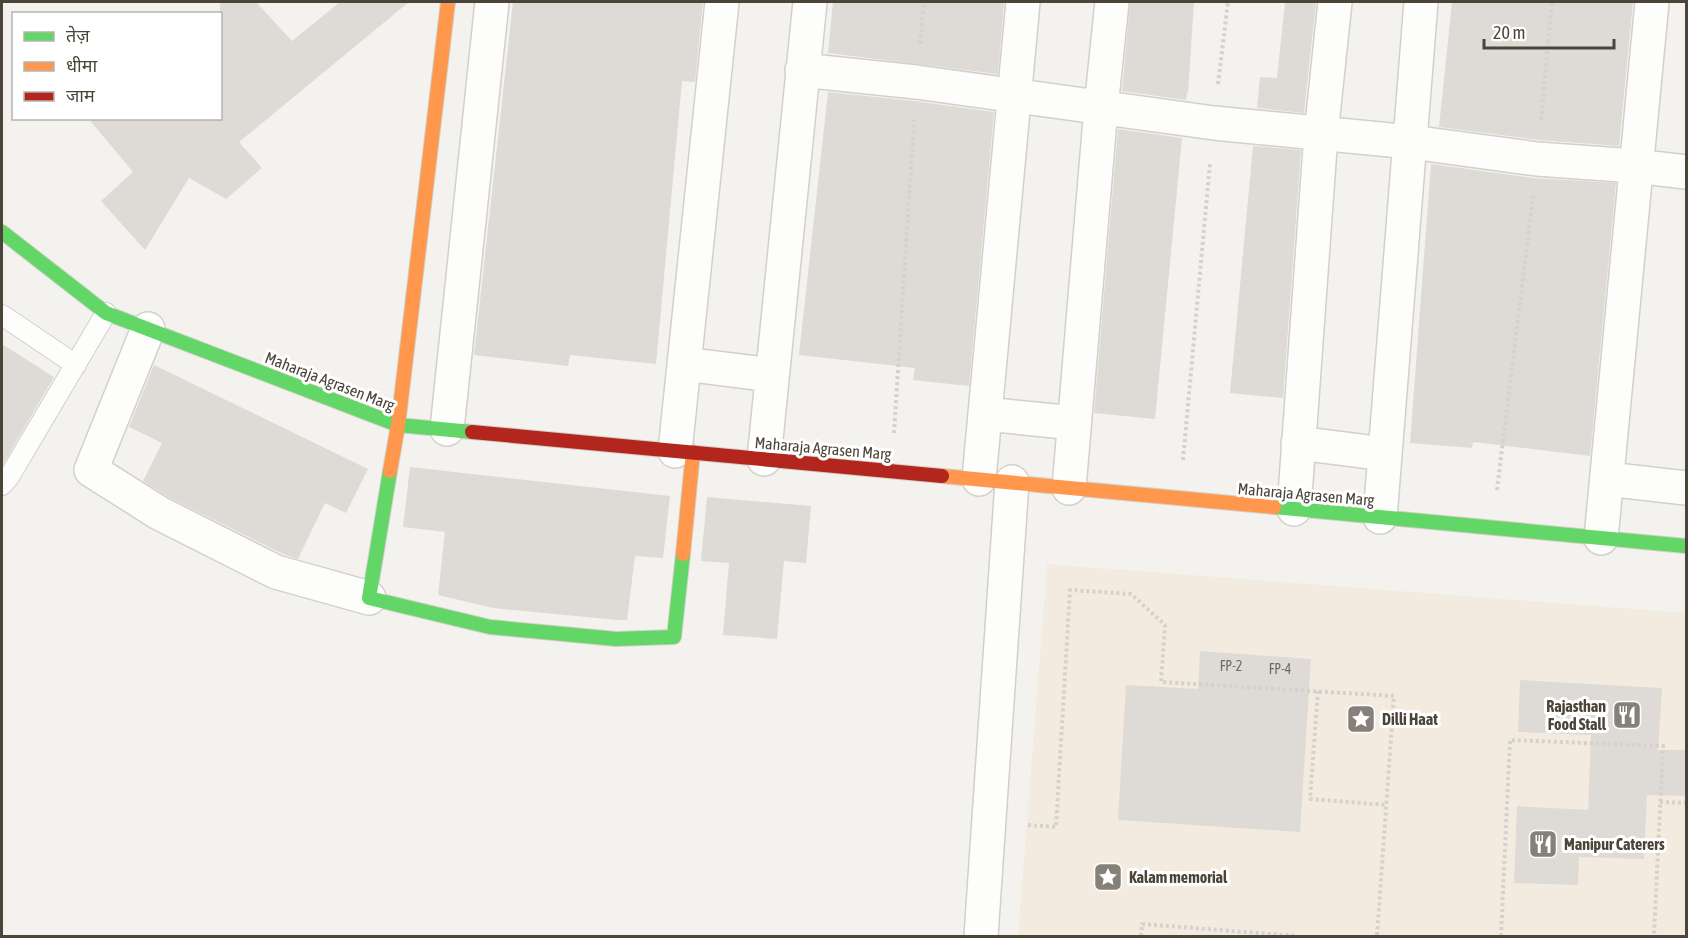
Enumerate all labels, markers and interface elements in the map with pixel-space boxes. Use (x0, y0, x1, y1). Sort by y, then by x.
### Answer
legend (12, 12, 222, 120)
scale bar (1484, 12, 1614, 50)
text: 20 m (1493, 22, 1525, 43)
text: तेज़ (66, 25, 90, 46)
text: धीमा (66, 55, 97, 76)
text: जाम (66, 85, 96, 106)
street label: Maharaja Agrasen Marg (262, 348, 397, 415)
street label: Maharaja Agrasen Marg (754, 433, 892, 464)
street label: Maharaja Agrasen Marg (1237, 479, 1375, 510)
house number: FP-2 (1220, 658, 1242, 674)
house number: FP-4 (1269, 661, 1292, 677)
place label: Rajasthan Food Stall (1546, 697, 1607, 733)
restaurant icon: Rajasthan Food Stall (1611, 699, 1643, 731)
place icon: Dilli Haat (1345, 703, 1377, 735)
place label: Dilli Haat (1382, 710, 1438, 728)
restaurant icon: Manipur Caterers (1527, 828, 1559, 860)
place label: Manipur Caterers (1564, 835, 1665, 853)
place icon: Kalam memorial (1092, 861, 1124, 893)
place label: Kalam memorial (1129, 868, 1228, 886)

